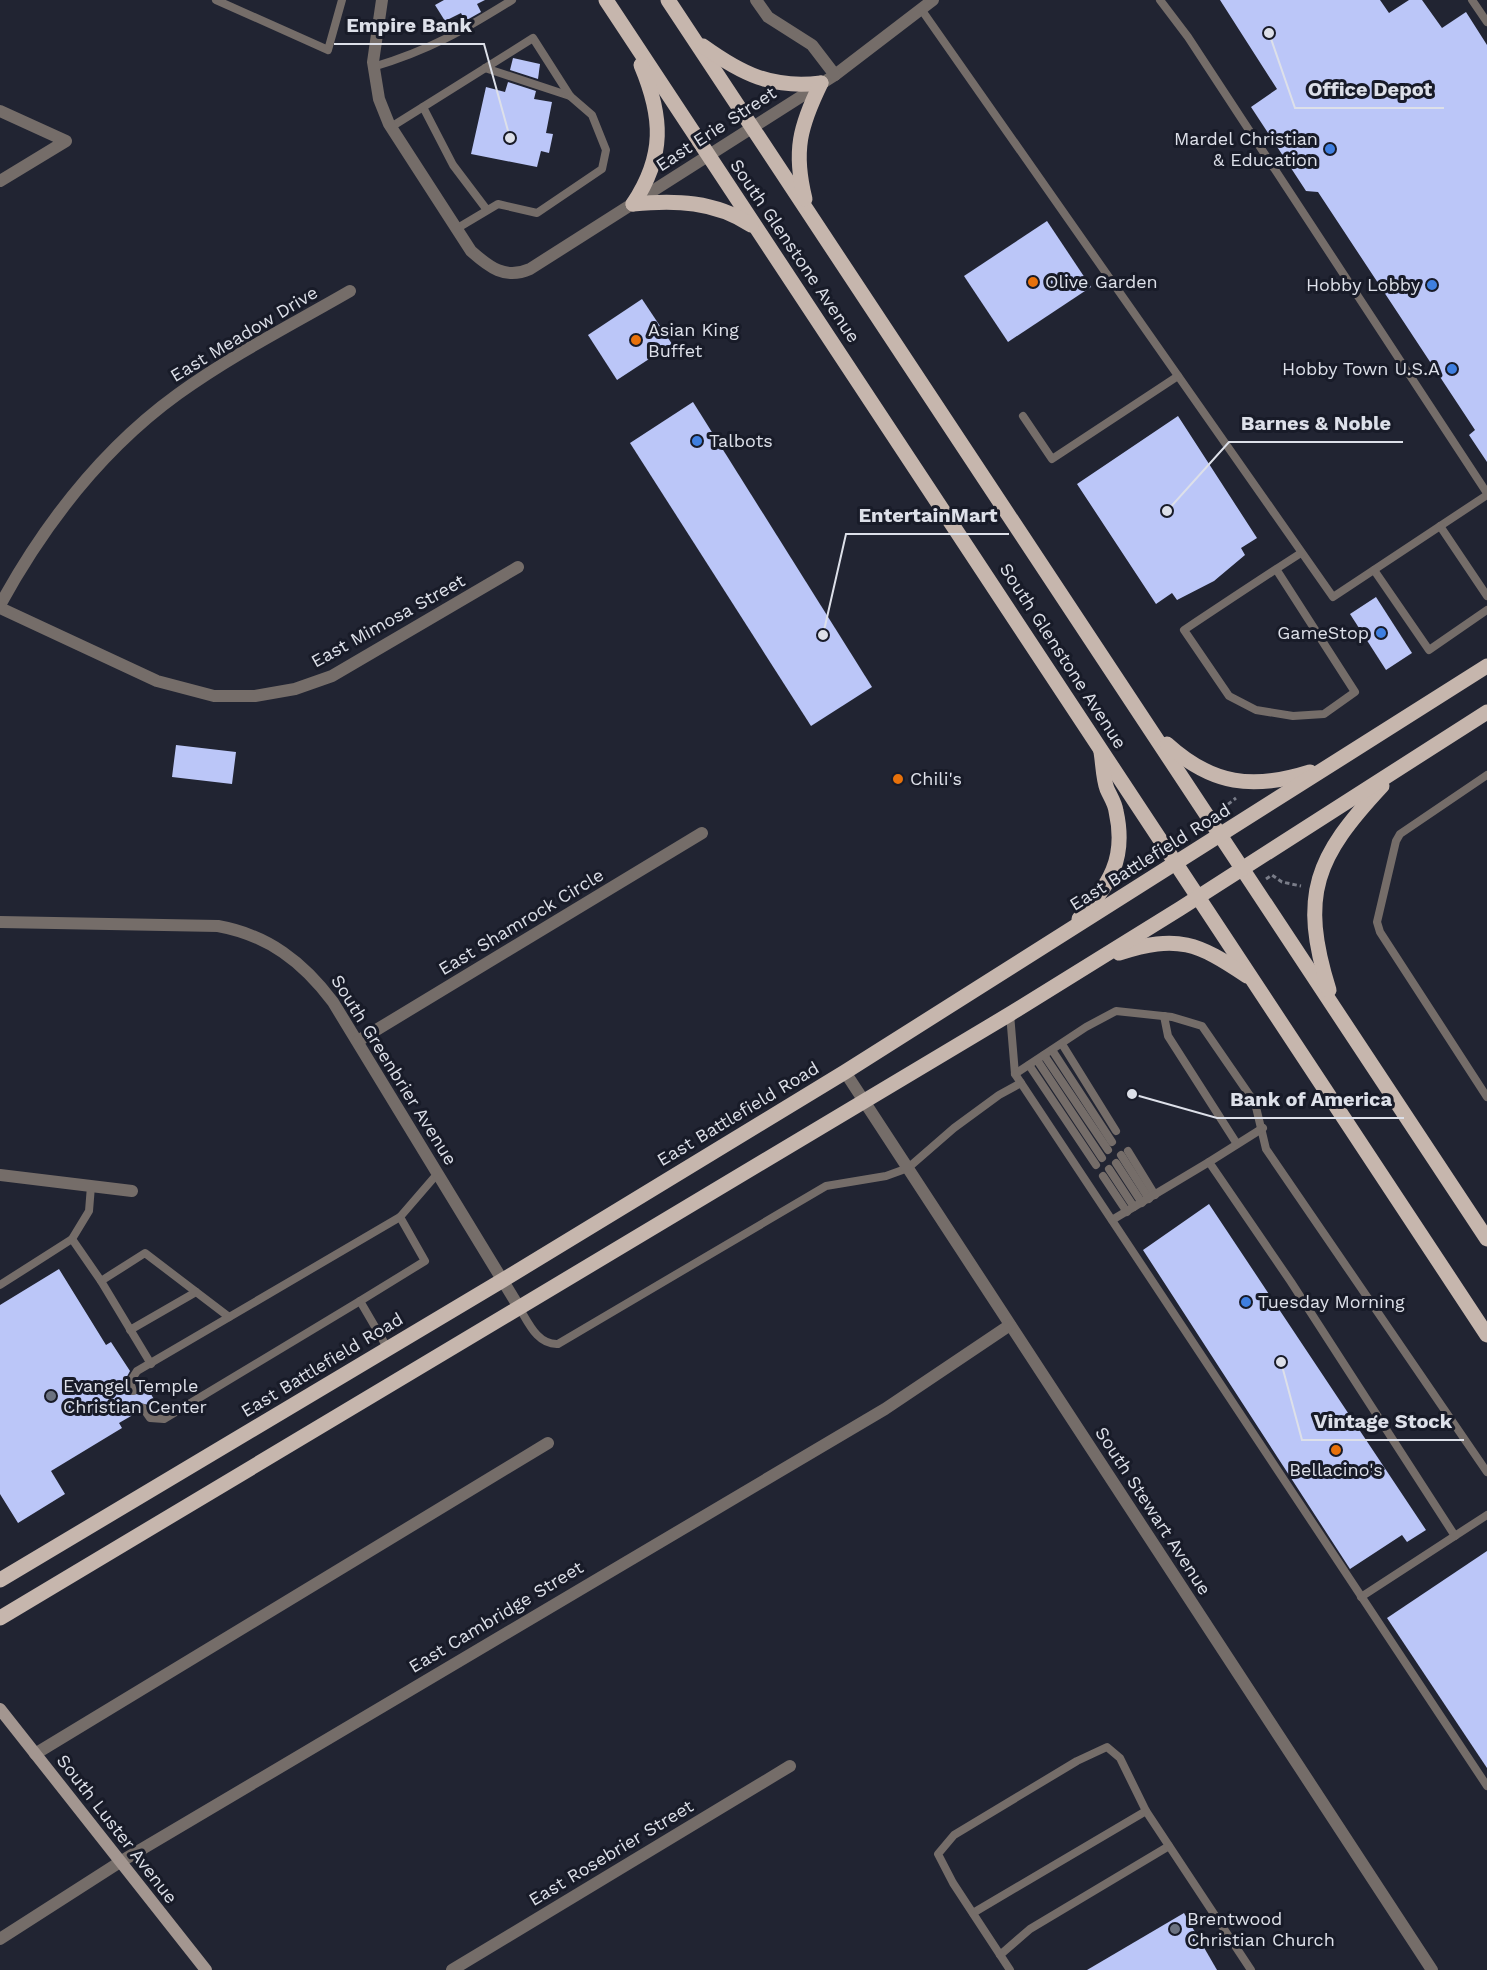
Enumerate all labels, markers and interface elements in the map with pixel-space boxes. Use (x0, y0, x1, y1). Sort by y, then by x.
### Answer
callout: Empire Bank (334, 6, 484, 44)
text: Empire Bank (346, 13, 472, 37)
callout: Office Depot (1295, 70, 1444, 108)
text: Office Depot (1308, 77, 1433, 101)
street label: East Erie Street (652, 82, 780, 175)
place label: Mardel Christian & Education (1174, 128, 1318, 170)
marker: Mardel Christian & Education (1323, 142, 1337, 156)
street label: South Glenstone Avenue (726, 155, 865, 346)
place label: Olive Garden (1045, 271, 1158, 292)
place label: Hobby Lobby (1306, 274, 1421, 295)
marker: Olive Garden (1026, 275, 1040, 289)
marker: Hobby Lobby (1425, 278, 1439, 292)
street label: East Meadow Drive (166, 281, 321, 386)
place label: Asian King Buffet (648, 319, 739, 361)
marker: Asian King Buffet (629, 333, 643, 347)
place label: Hobby Town U.S.A (1282, 358, 1440, 379)
marker: Hobby Town U.S.A (1445, 362, 1459, 376)
callout: Barnes & Noble (1229, 404, 1403, 442)
text: Barnes & Noble (1241, 411, 1391, 435)
place label: Talbots (709, 430, 773, 451)
marker: Talbots (690, 434, 704, 448)
callout: EntertainMart (846, 496, 1009, 534)
text: EntertainMart (858, 503, 998, 527)
street label: South Glenstone Avenue (996, 559, 1131, 752)
street label: East Mimosa Street (307, 569, 469, 672)
place label: GameStop (1277, 622, 1369, 643)
marker: GameStop (1374, 626, 1388, 640)
place label: Chili's (910, 768, 962, 789)
marker: Chili's (891, 772, 905, 786)
street label: East Battlefield Road (1066, 799, 1234, 915)
street label: East Shamrock Circle (434, 864, 607, 979)
street label: South Greenbrier Avenue (327, 971, 462, 1169)
street label: East Battlefield Road (653, 1057, 823, 1170)
callout: Bank of America (1217, 1080, 1404, 1118)
text: Bank of America (1230, 1087, 1392, 1111)
place label: Tuesday Morning (1258, 1291, 1405, 1312)
marker: Tuesday Morning (1239, 1295, 1253, 1309)
street label: East Battlefield Road (237, 1308, 407, 1421)
place label: Evangel Temple Christian Center (63, 1375, 207, 1417)
marker: Evangel Temple Christian Center (44, 1389, 58, 1403)
callout: Vintage Stock (1302, 1402, 1464, 1440)
text: Vintage Stock (1314, 1409, 1453, 1433)
street label: South Stewart Avenue (1091, 1423, 1216, 1599)
marker: Bellacino's (1329, 1443, 1343, 1457)
place label: Bellacino's (1289, 1459, 1383, 1480)
street label: East Cambridge Street (405, 1556, 587, 1677)
street label: South Luster Avenue (53, 1750, 182, 1907)
street label: East Rosebrier Street (525, 1795, 697, 1910)
place label: Brentwood Christian Church (1187, 1908, 1335, 1950)
marker: Brentwood Christian Church (1168, 1922, 1182, 1936)

